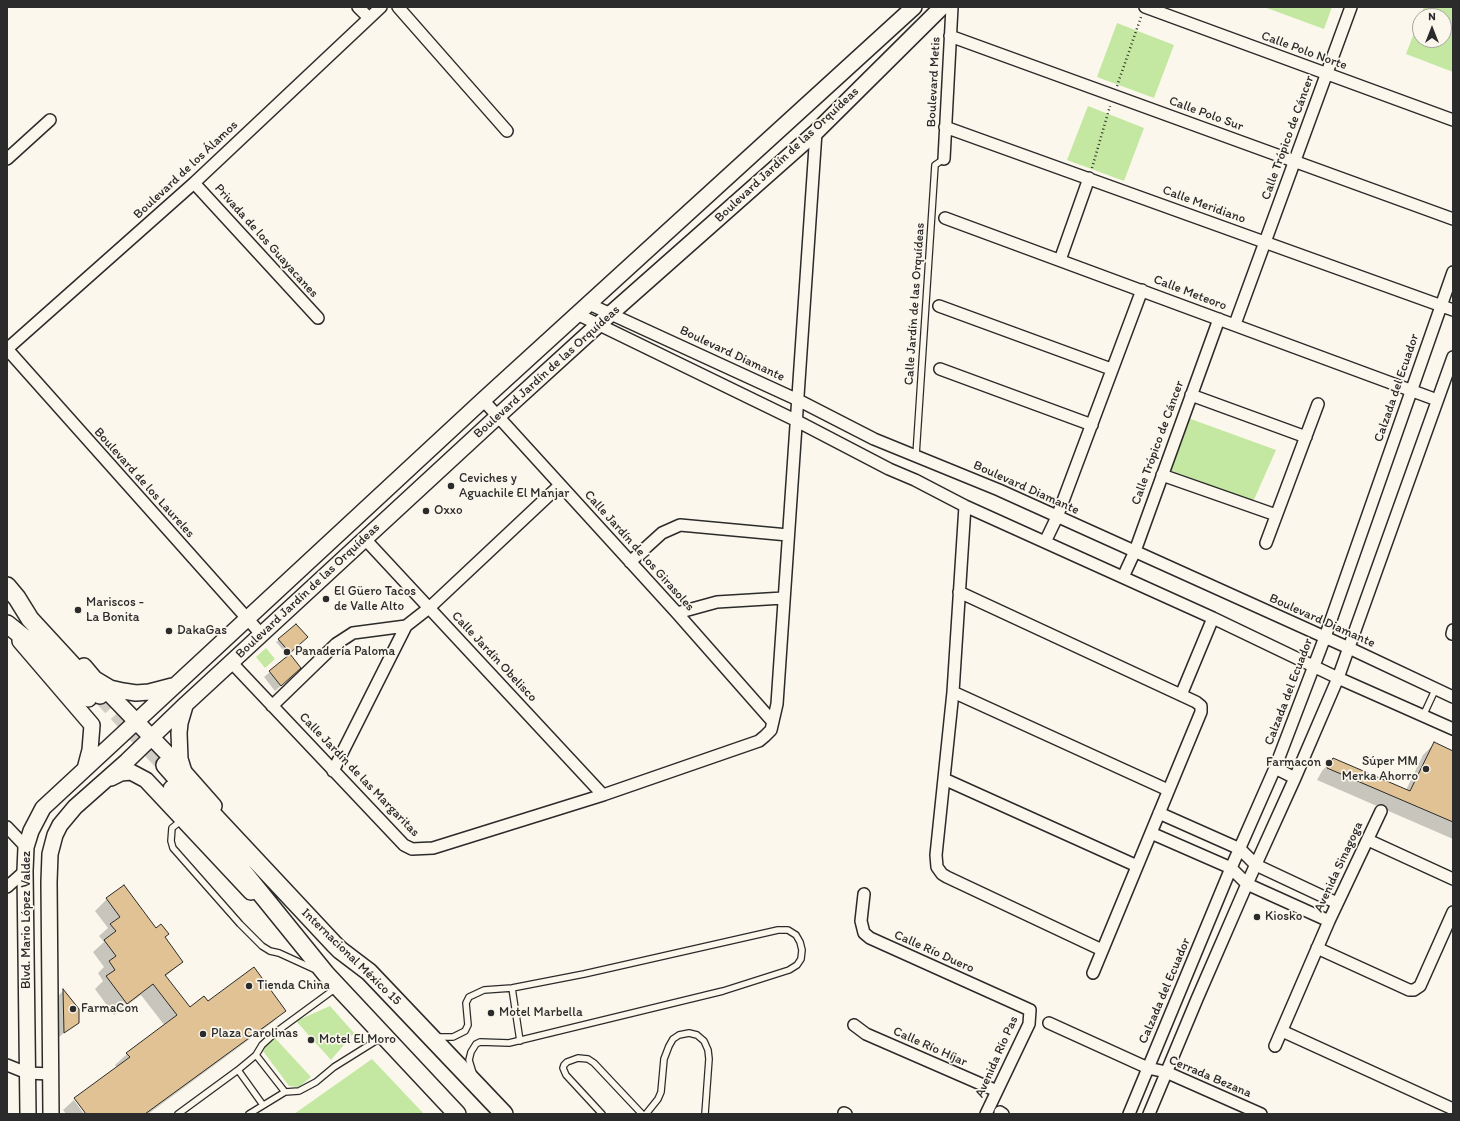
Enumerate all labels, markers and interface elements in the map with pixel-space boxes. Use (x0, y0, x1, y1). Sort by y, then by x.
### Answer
north arrow (1412, 8, 1452, 48)
text: N (1428, 10, 1436, 23)
street label: Calle Polo Norte (1259, 28, 1349, 74)
street label: Boulevard Metis (924, 36, 944, 128)
street label: Calle Trópico de Cáncer (1258, 74, 1318, 202)
street label: Boulevard Jardín de las Orquídeas (712, 84, 862, 226)
street label: Calle Polo Sur (1167, 93, 1245, 135)
street label: Boulevard de los Álamos (131, 118, 241, 222)
street label: Privada de los Guayacanes (211, 181, 321, 301)
street label: Calle Meridiano (1160, 183, 1248, 227)
street label: Calle Jardín de las Orquídeas (902, 222, 928, 386)
street label: Calle Meteoro (1151, 272, 1229, 314)
street label: Boulevard Jardín de las Orquídeas (471, 302, 623, 442)
street label: Boulevard Diamante (677, 323, 787, 385)
street label: Calzada del Ecuador (1371, 332, 1423, 444)
street label: Calle Trópico de Cáncer (1128, 379, 1188, 507)
street label: Boulevard de los Laureles (90, 425, 198, 541)
street label: Boulevard Diamante (971, 458, 1081, 518)
place label: Ceviches y Aguachile El Manjar (459, 471, 569, 502)
marker: Ceviches y Aguachile El Manjar (446, 481, 456, 491)
street label: Calle Jardín de los Girasoles (581, 487, 697, 615)
place label: Oxxo (434, 503, 463, 519)
marker: Oxxo (421, 506, 431, 516)
street label: Boulevard Jardín de las Orquídeas (233, 520, 383, 662)
place label: El Güero Tacos de Valle Alto (334, 584, 416, 615)
street label: Boulevard Diamante (1267, 591, 1377, 651)
marker: El Güero Tacos de Valle Alto (321, 594, 331, 604)
place label: Mariscos - La Bonita (86, 595, 144, 626)
marker: Mariscos - La Bonita (73, 605, 83, 615)
street label: Calle Jardín Obelisco (448, 608, 540, 706)
place label: DakaGas (177, 623, 227, 639)
marker: DakaGas (164, 626, 174, 636)
street label: Calzada del Ecuador (1261, 636, 1317, 748)
place label: Panadería Paloma (295, 644, 395, 660)
marker: Panadería Paloma (282, 647, 292, 657)
street label: Calle Jardín de las Margaritas (296, 710, 422, 840)
place label: Súper MM Merka Ahorro (1342, 754, 1418, 785)
place label: Farmacon (1266, 755, 1321, 771)
marker: Farmacon (1324, 758, 1334, 768)
marker: Súper MM Merka Ahorro (1421, 764, 1431, 774)
street label: Avenida Sinagoga (1311, 819, 1367, 915)
street label: Blvd. Mario López Valdez (19, 851, 35, 989)
street label: Internacional México 15 (298, 905, 404, 1009)
place label: Kiosko (1265, 909, 1302, 925)
marker: Kiosko (1252, 912, 1262, 922)
street label: Calle Río Duero (892, 927, 976, 977)
street label: Calzada del Ecuador (1136, 936, 1194, 1046)
place label: Tienda China (257, 978, 330, 994)
marker: Tienda China (244, 981, 254, 991)
place label: FarmaCon (81, 1001, 138, 1017)
marker: FarmaCon (68, 1004, 78, 1014)
place label: Motel Marbella (499, 1005, 583, 1021)
marker: Motel Marbella (486, 1008, 496, 1018)
street label: Avenida Río Pas (972, 1014, 1022, 1100)
street label: Calle Río Híjar (890, 1024, 970, 1070)
place label: Plaza Carolinas (211, 1026, 298, 1042)
marker: Plaza Carolinas (198, 1029, 208, 1039)
place label: Motel El Moro (319, 1032, 396, 1048)
marker: Motel El Moro (306, 1035, 316, 1045)
street label: Cerrada Bezana (1166, 1053, 1254, 1101)

